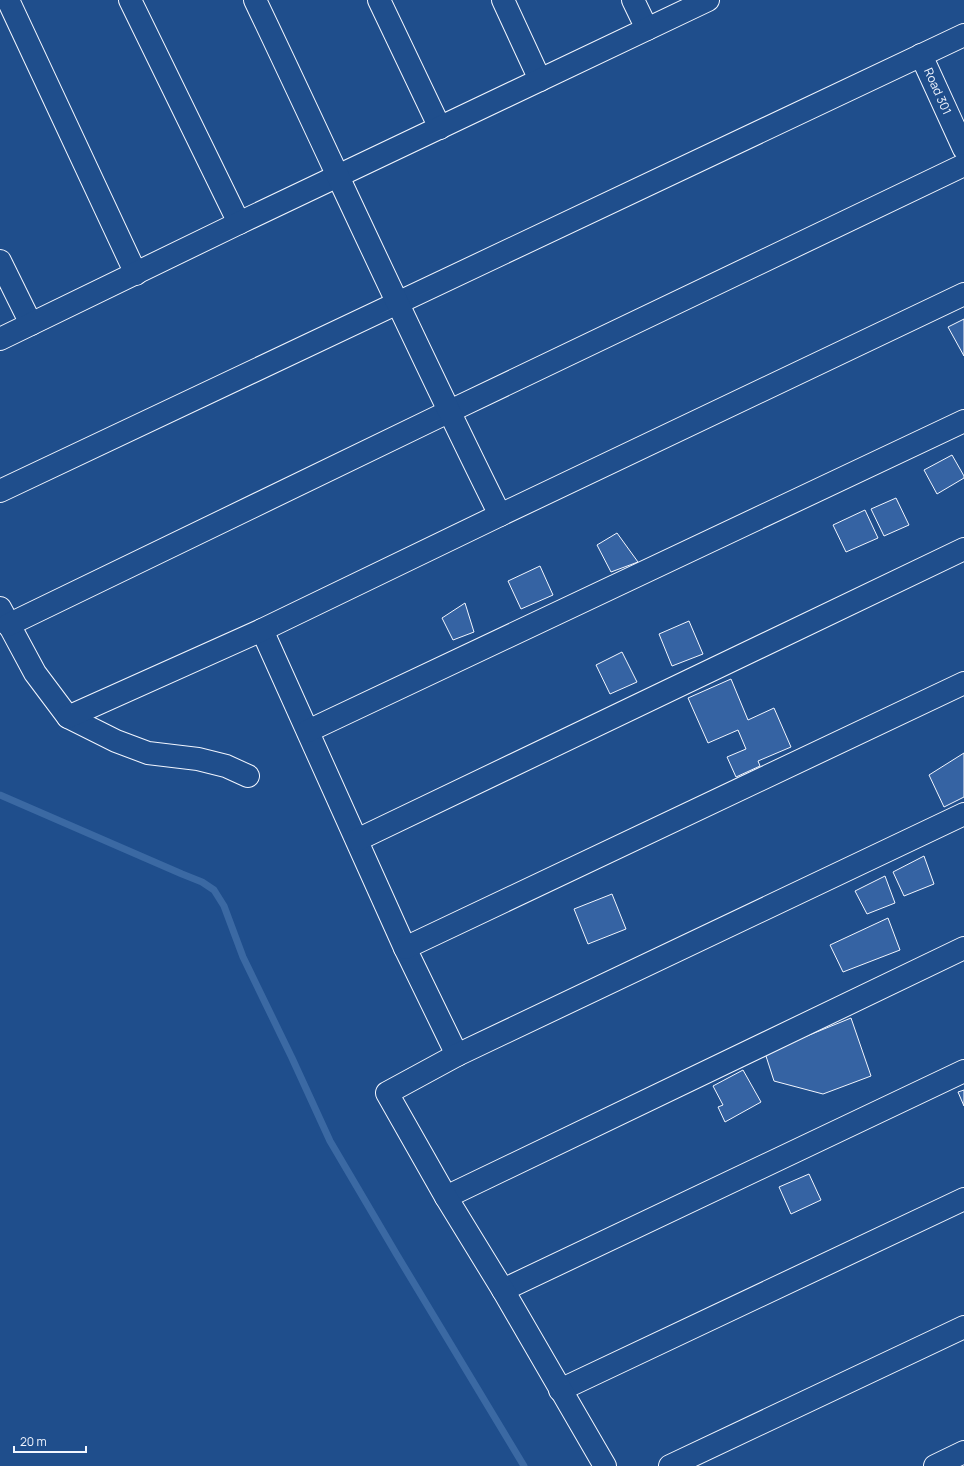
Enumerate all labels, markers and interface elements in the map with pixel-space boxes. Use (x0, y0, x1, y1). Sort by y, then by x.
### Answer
street label: Road 301 (920, 65, 956, 117)
scale bar (14, 1428, 86, 1454)
text: 20 m (20, 1433, 47, 1450)

